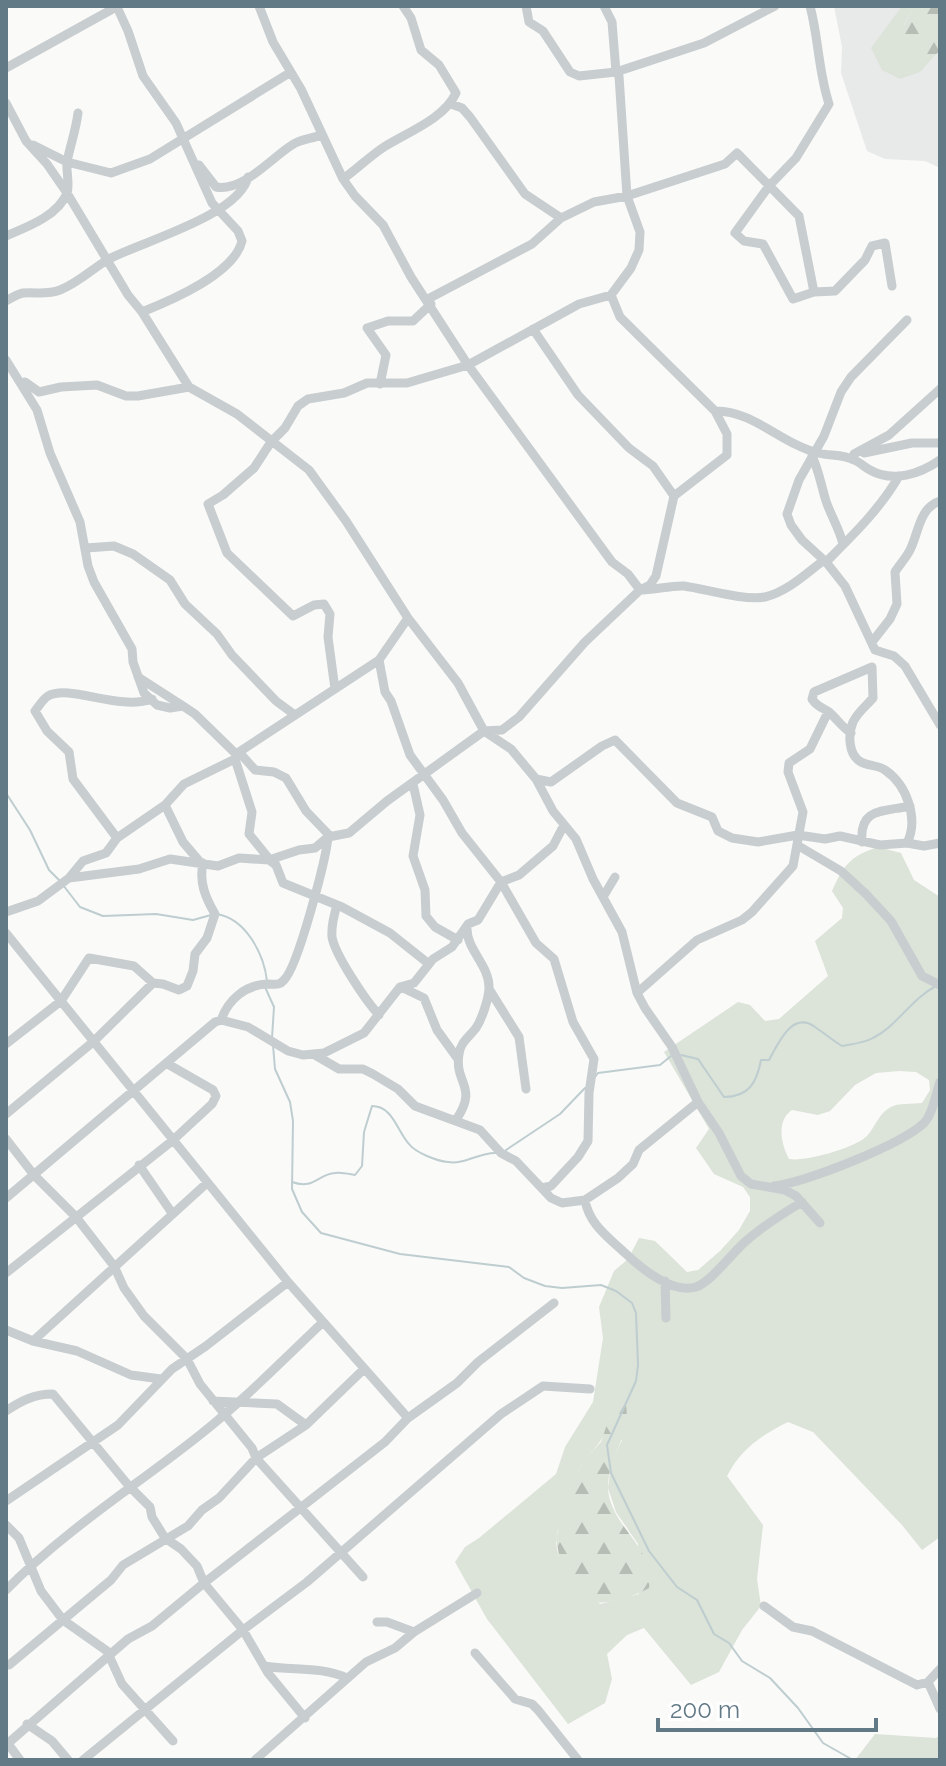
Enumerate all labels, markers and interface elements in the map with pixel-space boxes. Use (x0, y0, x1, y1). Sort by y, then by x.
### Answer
scale bar (658, 1682, 876, 1732)
text: 200 m (670, 1695, 740, 1724)

